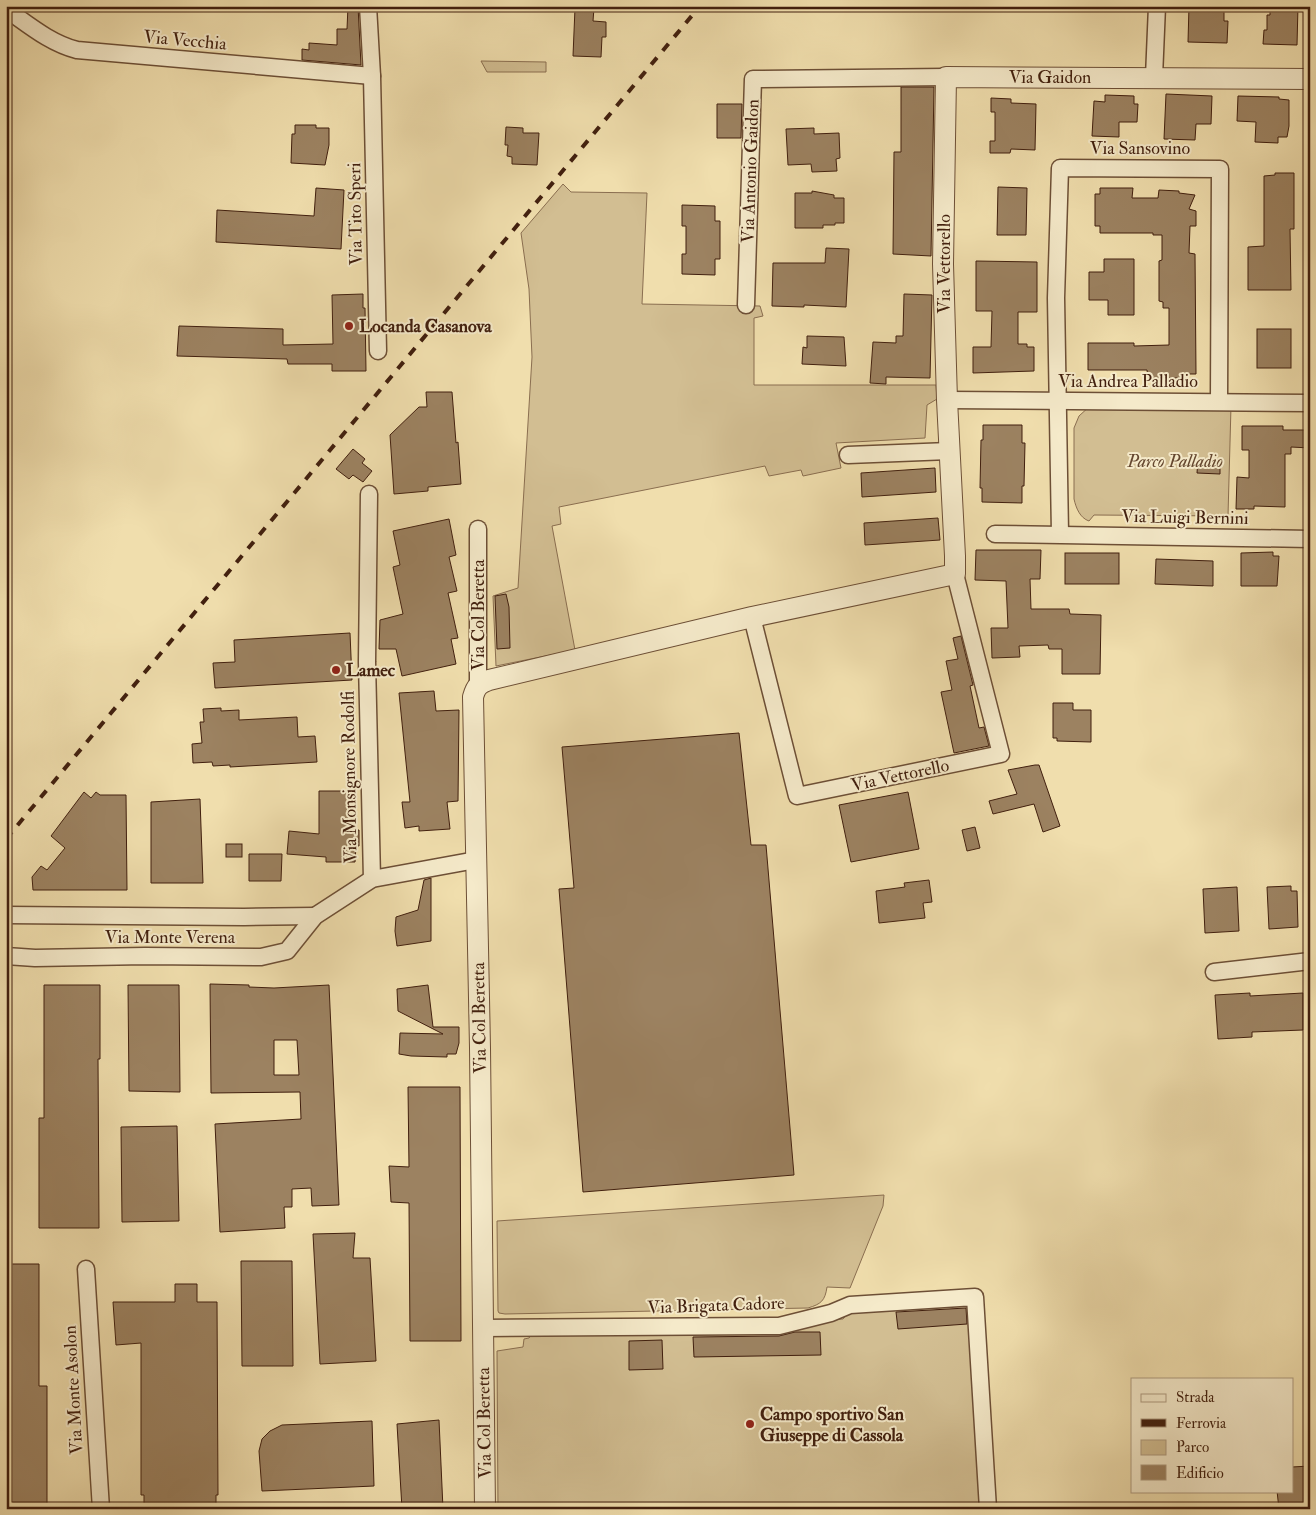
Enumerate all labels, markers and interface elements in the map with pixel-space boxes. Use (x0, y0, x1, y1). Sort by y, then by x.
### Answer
street label: Via Vecchia (142, 25, 228, 56)
street label: Via Gaidon (1009, 66, 1091, 89)
street label: Via Antonio Gaidon (736, 99, 765, 243)
street label: Via Sansovino (1090, 137, 1191, 160)
street label: Via Tito Speri (343, 162, 368, 266)
street label: Via Vettorello (933, 214, 956, 314)
place label: Locanda Casanova (359, 315, 492, 338)
marker: Locanda Casanova (343, 320, 355, 332)
street label: Via Andrea Palladio (1058, 370, 1198, 393)
park label: Parco Palladio (1126, 450, 1223, 473)
street label: Via Luigi Bernini (1121, 505, 1249, 530)
street label: Via Col Beretta (467, 559, 490, 671)
place label: Lamec (346, 659, 396, 682)
marker: Lamec (330, 664, 342, 676)
street label: Via Monsignore Rodolfi (336, 690, 363, 864)
street label: Via Vettorello (849, 754, 952, 797)
street label: Via Monte Verena (105, 926, 236, 949)
street label: Via Col Beretta (467, 962, 492, 1074)
street label: Via Brigata Cadore (647, 1292, 786, 1319)
street label: Via Monte Asolon (59, 1325, 88, 1455)
street label: Via Col Beretta (472, 1367, 497, 1479)
legend (1131, 1378, 1294, 1492)
text: Strada (1176, 1388, 1215, 1407)
place label: Campo sportivo San Giuseppe di Cassola (760, 1403, 905, 1447)
text: Ferrovia (1176, 1414, 1227, 1433)
marker: Campo sportivo San Giuseppe di Cassola (744, 1418, 756, 1430)
text: Parco (1176, 1438, 1209, 1457)
text: Edificio (1176, 1464, 1224, 1483)

